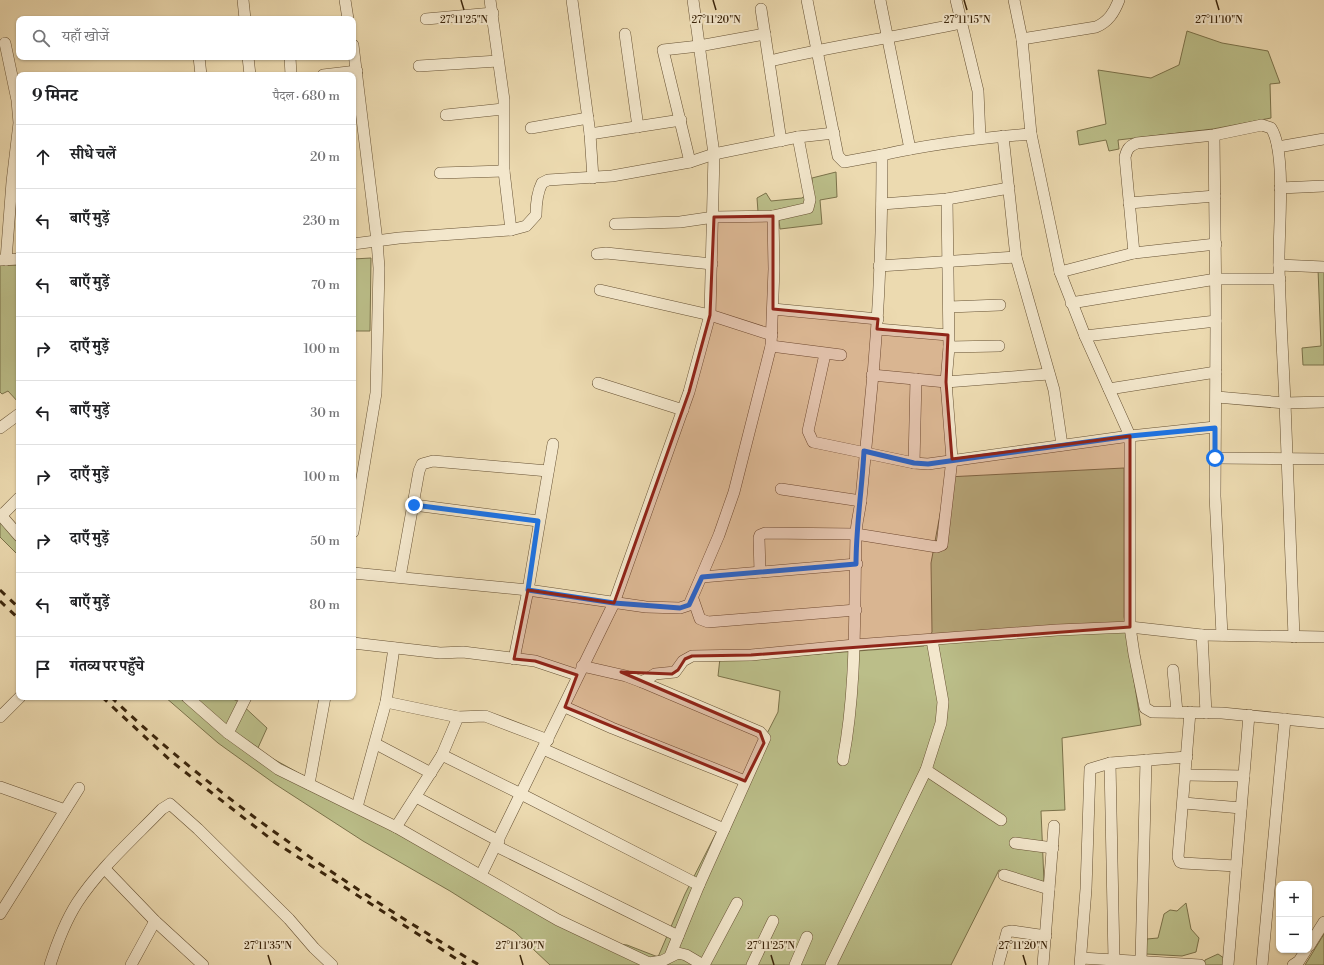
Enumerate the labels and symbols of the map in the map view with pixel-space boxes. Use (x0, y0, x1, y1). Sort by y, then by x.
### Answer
text: 27°11'25"N (440, 14, 489, 26)
text: 27°11'20"N (691, 14, 741, 26)
text: 27°11'15"N (944, 14, 991, 26)
text: 27°11'10"N (1195, 14, 1243, 26)
route start (1206, 449, 1224, 467)
route end (405, 496, 423, 514)
text: 27°11'35"N (244, 940, 293, 952)
text: 27°11'30"N (495, 940, 545, 952)
text: 27°11'25"N (747, 940, 796, 952)
text: 27°11'20"N (998, 940, 1048, 952)

